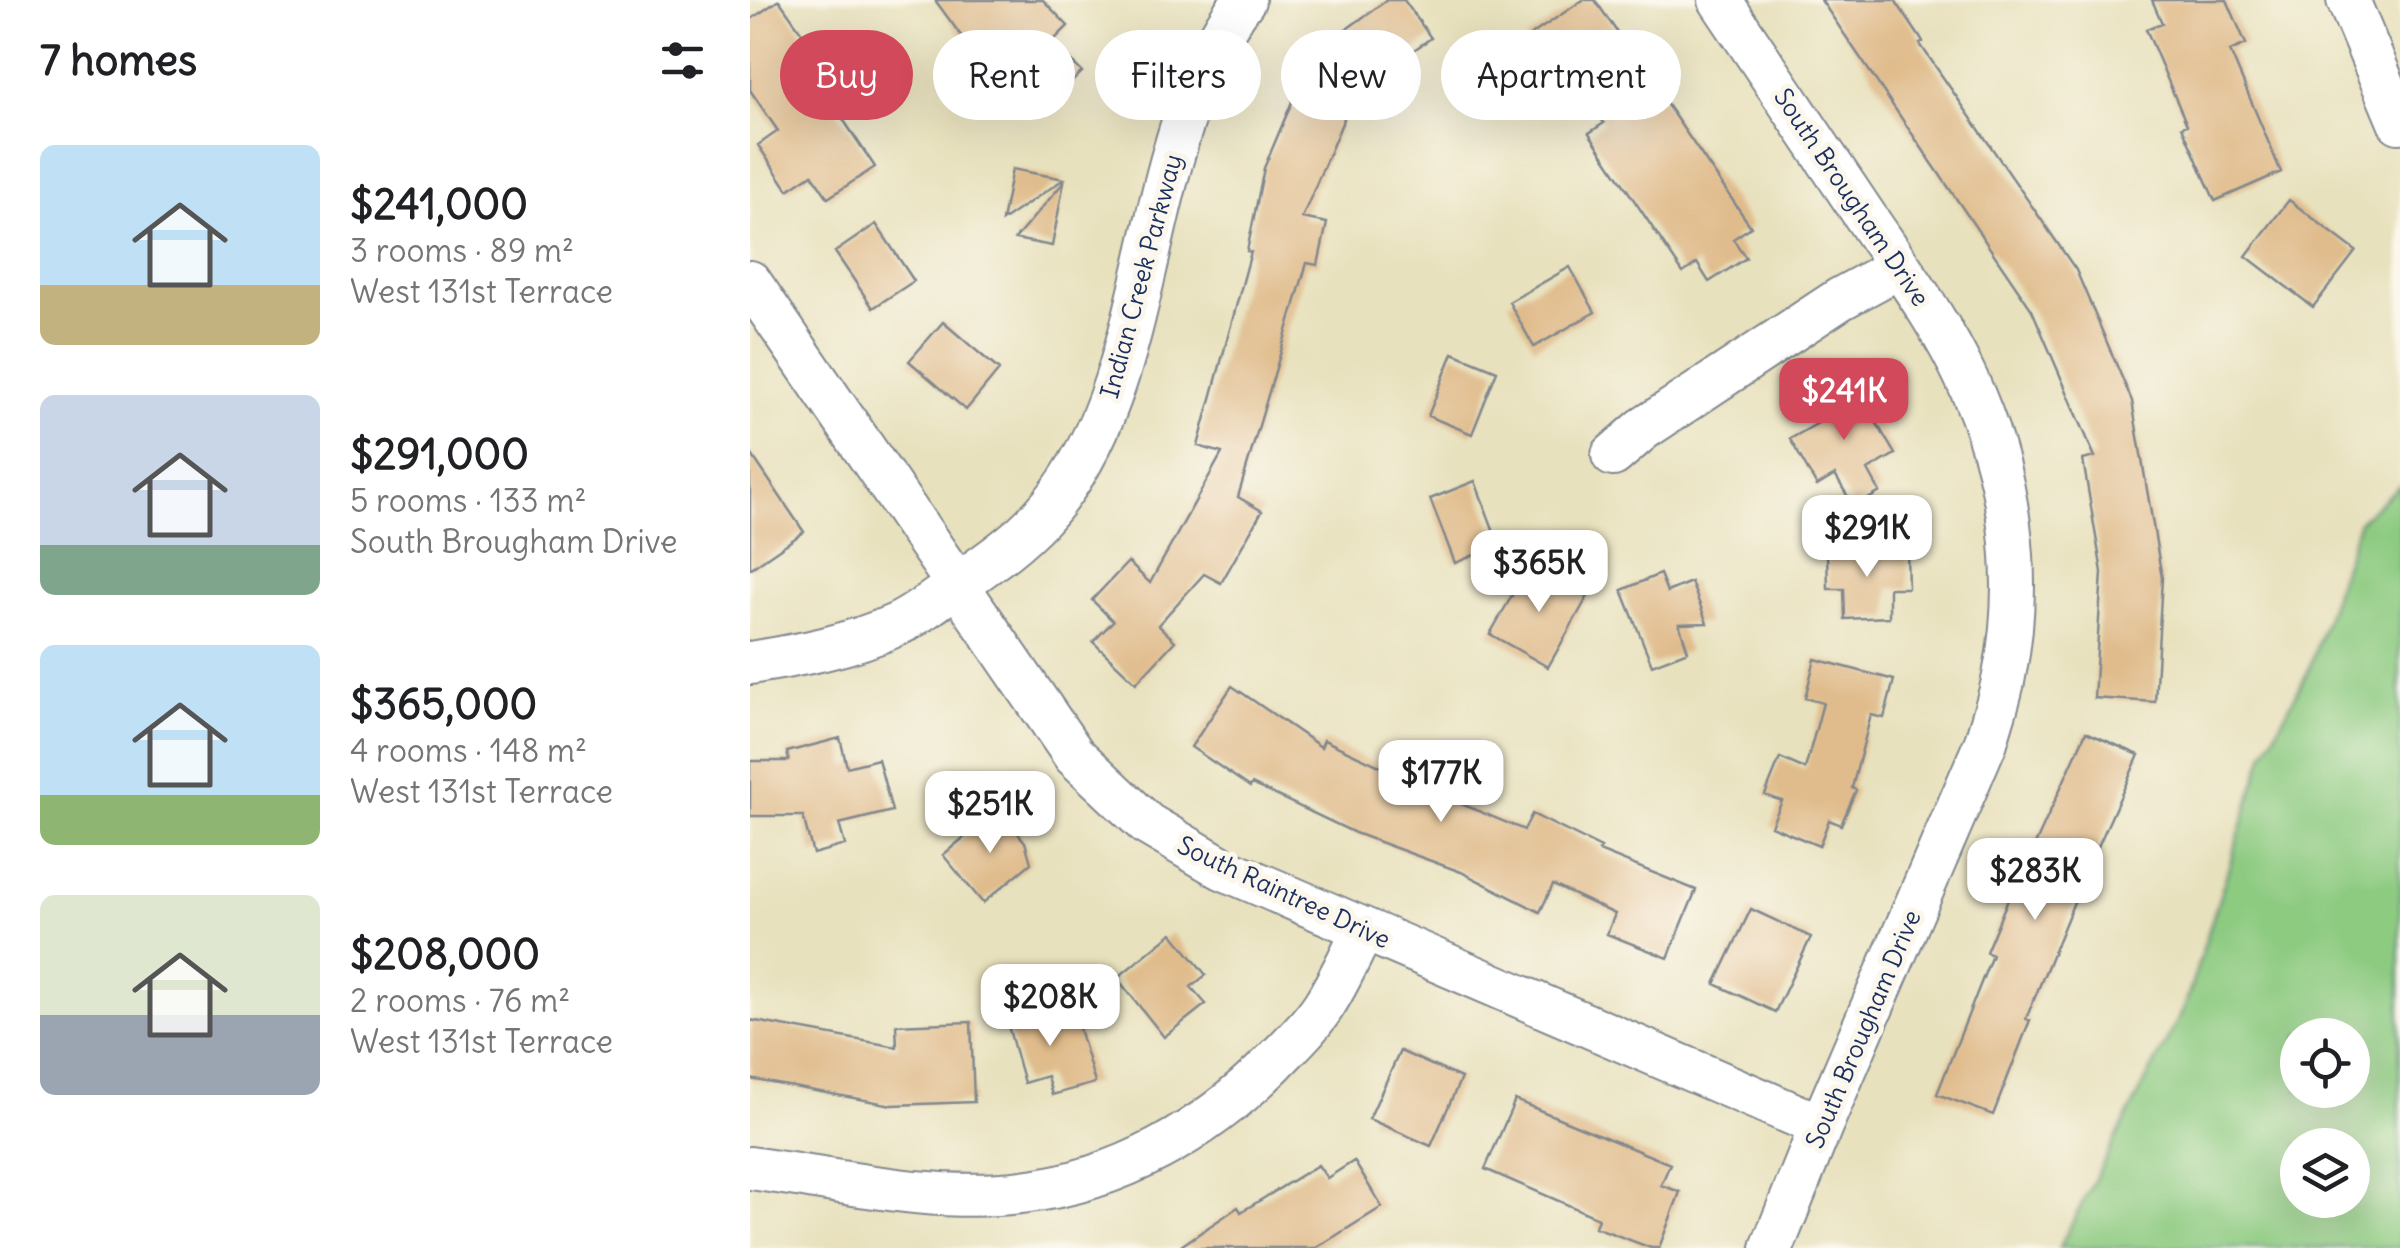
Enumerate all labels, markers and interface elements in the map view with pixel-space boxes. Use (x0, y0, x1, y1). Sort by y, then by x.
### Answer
chip: Buy (780, 30, 913, 120)
chip: Rent (933, 30, 1075, 120)
chip: Filters (1095, 30, 1261, 120)
chip: New (1281, 30, 1421, 120)
chip: Apartment (1441, 30, 1681, 120)
icon: filters (655, 33, 710, 88)
text: 7 homes (40, 34, 197, 86)
street label: South Brougham Drive (1767, 82, 1937, 312)
street label: Indian Creek Parkway (1093, 151, 1189, 401)
text: $241,000 (350, 178, 528, 230)
icon: home (120, 185, 240, 305)
text: 3 rooms · 89 m² (350, 230, 574, 271)
text: West 131st Terrace (350, 271, 613, 312)
pin: $241K (1774, 358, 1914, 443)
text: $241K (1801, 370, 1887, 411)
text: $291,000 (350, 428, 529, 480)
icon: home (120, 435, 240, 555)
text: 5 rooms · 133 m² (350, 480, 586, 521)
pin: $291K (1797, 495, 1937, 580)
text: $291K (1824, 507, 1910, 548)
text: South Brougham Drive (350, 521, 678, 562)
pin: $365K (1469, 530, 1609, 615)
text: $365K (1493, 542, 1585, 583)
text: $365,000 (350, 678, 537, 730)
icon: home (120, 685, 240, 805)
text: 4 rooms · 148 m² (350, 730, 587, 771)
pin: $177K (1371, 740, 1511, 825)
text: $177K (1400, 752, 1482, 793)
text: West 131st Terrace (350, 771, 613, 812)
pin: $251K (920, 771, 1060, 856)
text: $251K (947, 783, 1033, 824)
street label: South Raintree Drive (1172, 829, 1396, 955)
pin: $283K (1965, 838, 2105, 923)
text: $283K (1989, 850, 2081, 891)
street label: South Brougham Drive (1798, 905, 1928, 1153)
text: $208,000 (350, 928, 540, 980)
icon: home (120, 935, 240, 1055)
pin: $208K (980, 964, 1120, 1049)
text: $208K (1003, 976, 1097, 1017)
text: 2 rooms · 76 m² (350, 980, 570, 1021)
map controls (2280, 1018, 2370, 1218)
button: locate (2280, 1018, 2370, 1108)
text: West 131st Terrace (350, 1021, 613, 1062)
button: layers (2280, 1128, 2370, 1218)

